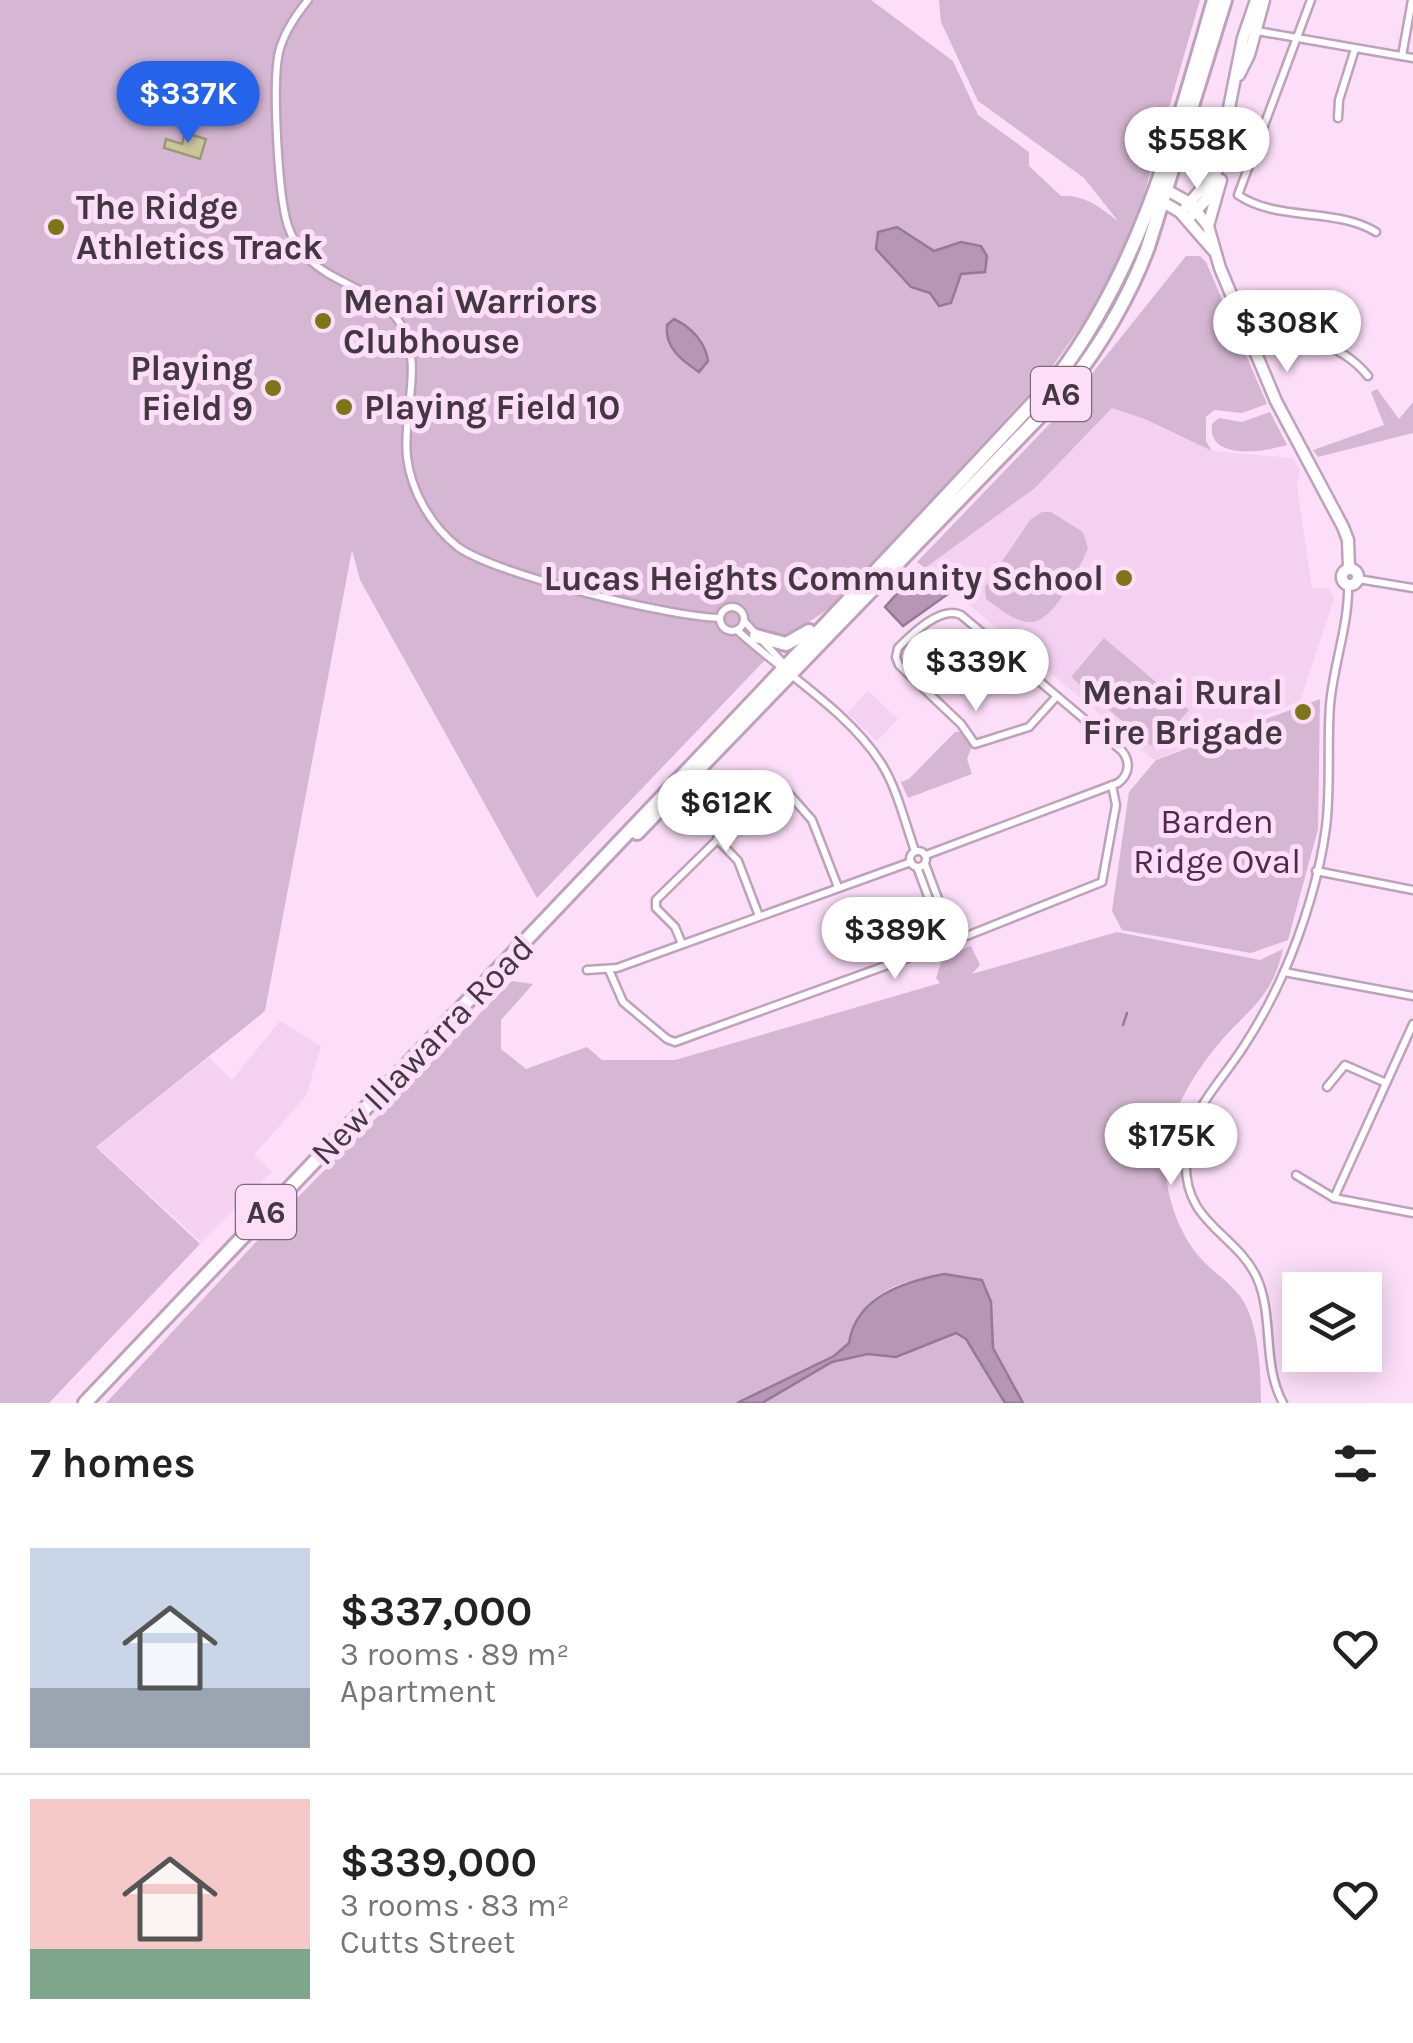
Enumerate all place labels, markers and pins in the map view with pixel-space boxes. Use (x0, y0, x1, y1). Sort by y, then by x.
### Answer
pin: $337K (118, 61, 258, 146)
pin: $558K (1127, 107, 1267, 192)
place label: The Ridge Athletics Track (76, 187, 323, 268)
marker: The Ridge Athletics Track (45, 216, 67, 238)
place label: Menai Warriors Clubhouse (343, 281, 598, 362)
pin: $308K (1217, 290, 1357, 375)
marker: Menai Warriors Clubhouse (312, 310, 334, 332)
place label: Playing Field 9 (130, 348, 253, 429)
marker: Playing Field 9 (262, 377, 284, 399)
place label: Playing Field 10 (364, 387, 620, 429)
marker: Playing Field 10 (333, 396, 355, 418)
place label: Lucas Heights Community School (544, 558, 1104, 600)
marker: Lucas Heights Community School (1113, 567, 1135, 589)
pin: $339K (906, 629, 1046, 714)
place label: Menai Rural Fire Brigade (1082, 672, 1283, 754)
marker: Menai Rural Fire Brigade (1292, 701, 1314, 723)
pin: $612K (656, 770, 796, 855)
pin: $389K (825, 897, 965, 982)
pin: $175K (1101, 1103, 1241, 1188)

